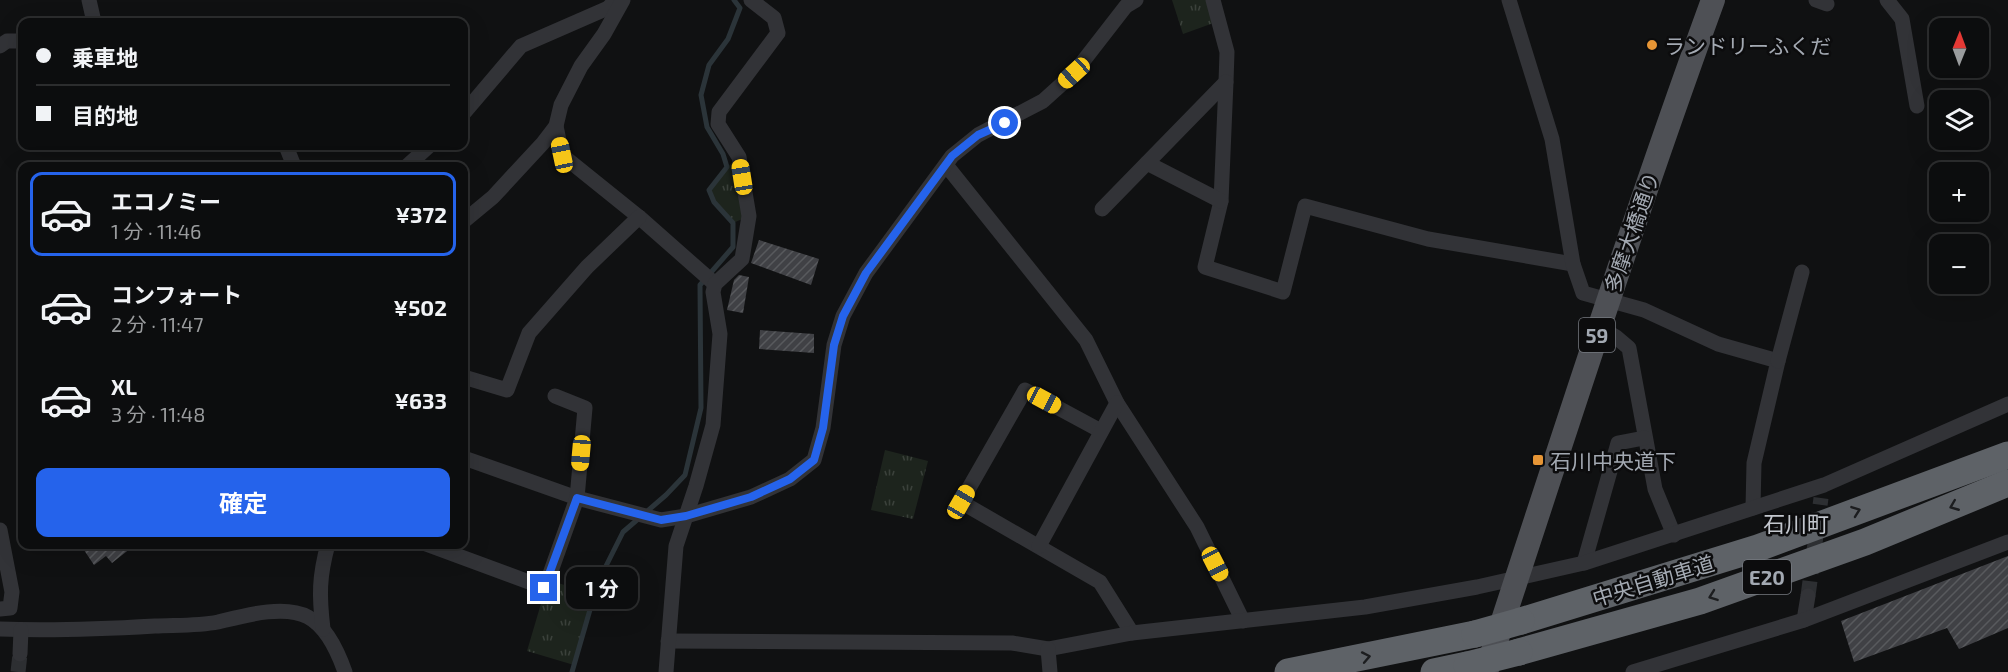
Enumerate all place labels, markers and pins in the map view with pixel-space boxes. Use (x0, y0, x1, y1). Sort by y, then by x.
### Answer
place label: ランドリーふくだ (1664, 33, 1831, 58)
marker: ランドリーふくだ (1645, 38, 1659, 52)
place label: 石川中央道下 (1550, 448, 1676, 473)
marker: 石川中央道下 (1531, 453, 1545, 467)

